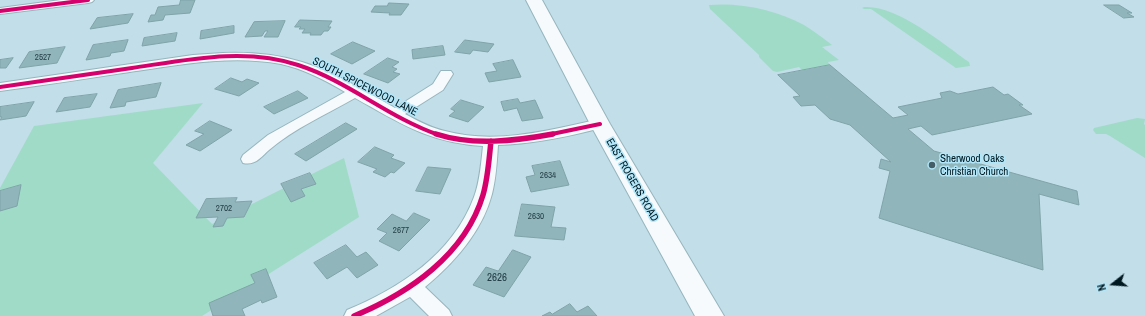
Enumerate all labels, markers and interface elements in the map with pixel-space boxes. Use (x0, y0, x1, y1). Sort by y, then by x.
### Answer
house number: 2527 (35, 53, 51, 63)
street label: SOUTH SPICEWOOD LANE (310, 55, 420, 119)
street label: EAST ROGERS ROAD (603, 136, 661, 224)
place label: Sherwood Oaks Christian Church (940, 152, 1008, 178)
marker: Sherwood Oaks Christian Church (927, 160, 937, 170)
house number: 2634 (540, 171, 556, 181)
house number: 2702 (216, 204, 232, 214)
house number: 2630 (528, 212, 544, 222)
house number: 2677 (393, 226, 409, 236)
north arrow (1093, 264, 1133, 304)
house number: 2626 (487, 271, 507, 285)
text: N (1094, 282, 1109, 293)

